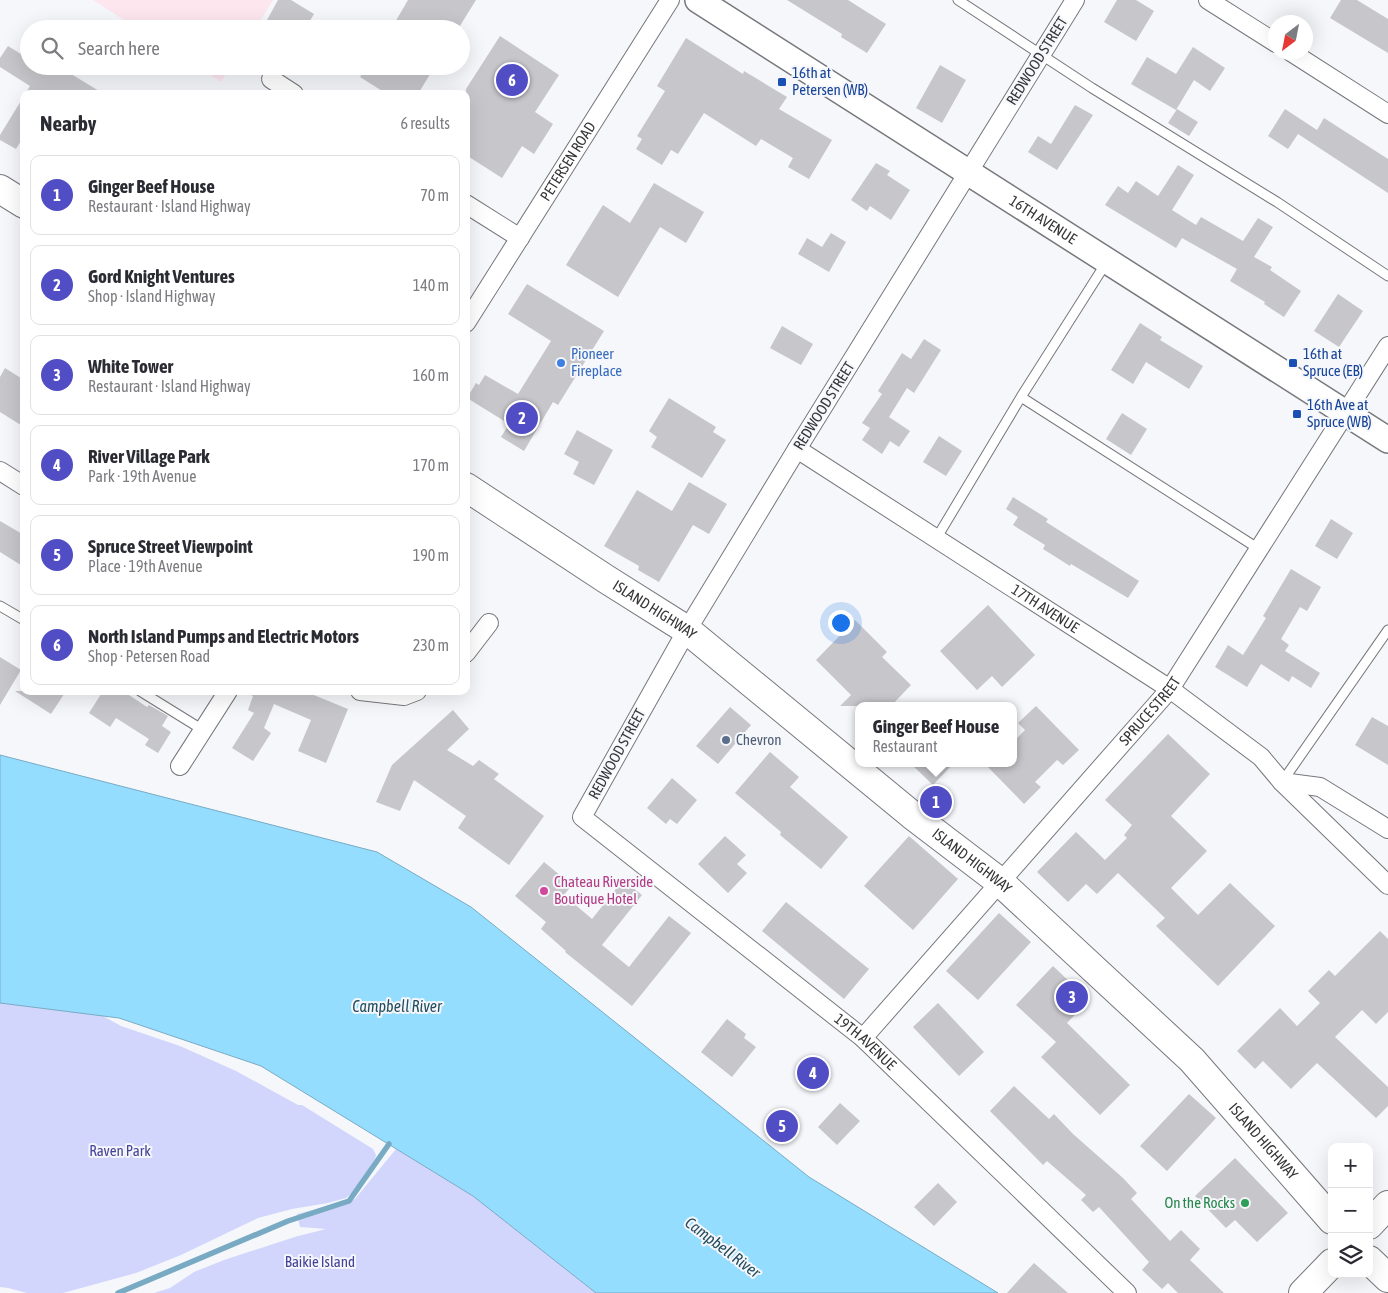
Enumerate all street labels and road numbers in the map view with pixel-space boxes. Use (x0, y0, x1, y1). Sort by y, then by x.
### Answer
street label: REDWOOD STREET (1003, 13, 1071, 108)
street label: PETERSEN ROAD (536, 119, 599, 204)
street label: 16TH AVENUE (1006, 192, 1080, 248)
street label: REDWOOD STREET (790, 358, 858, 453)
street label: ISLAND HIGHWAY (610, 577, 700, 642)
street label: 17TH AVENUE (1009, 580, 1083, 636)
street label: SPRUCE STREET (1115, 673, 1184, 749)
street label: REDWOOD STREET (585, 705, 649, 802)
street label: ISLAND HIGHWAY (929, 825, 1016, 897)
street label: 19TH AVENUE (831, 1010, 900, 1074)
street label: ISLAND HIGHWAY (1226, 1099, 1302, 1183)

